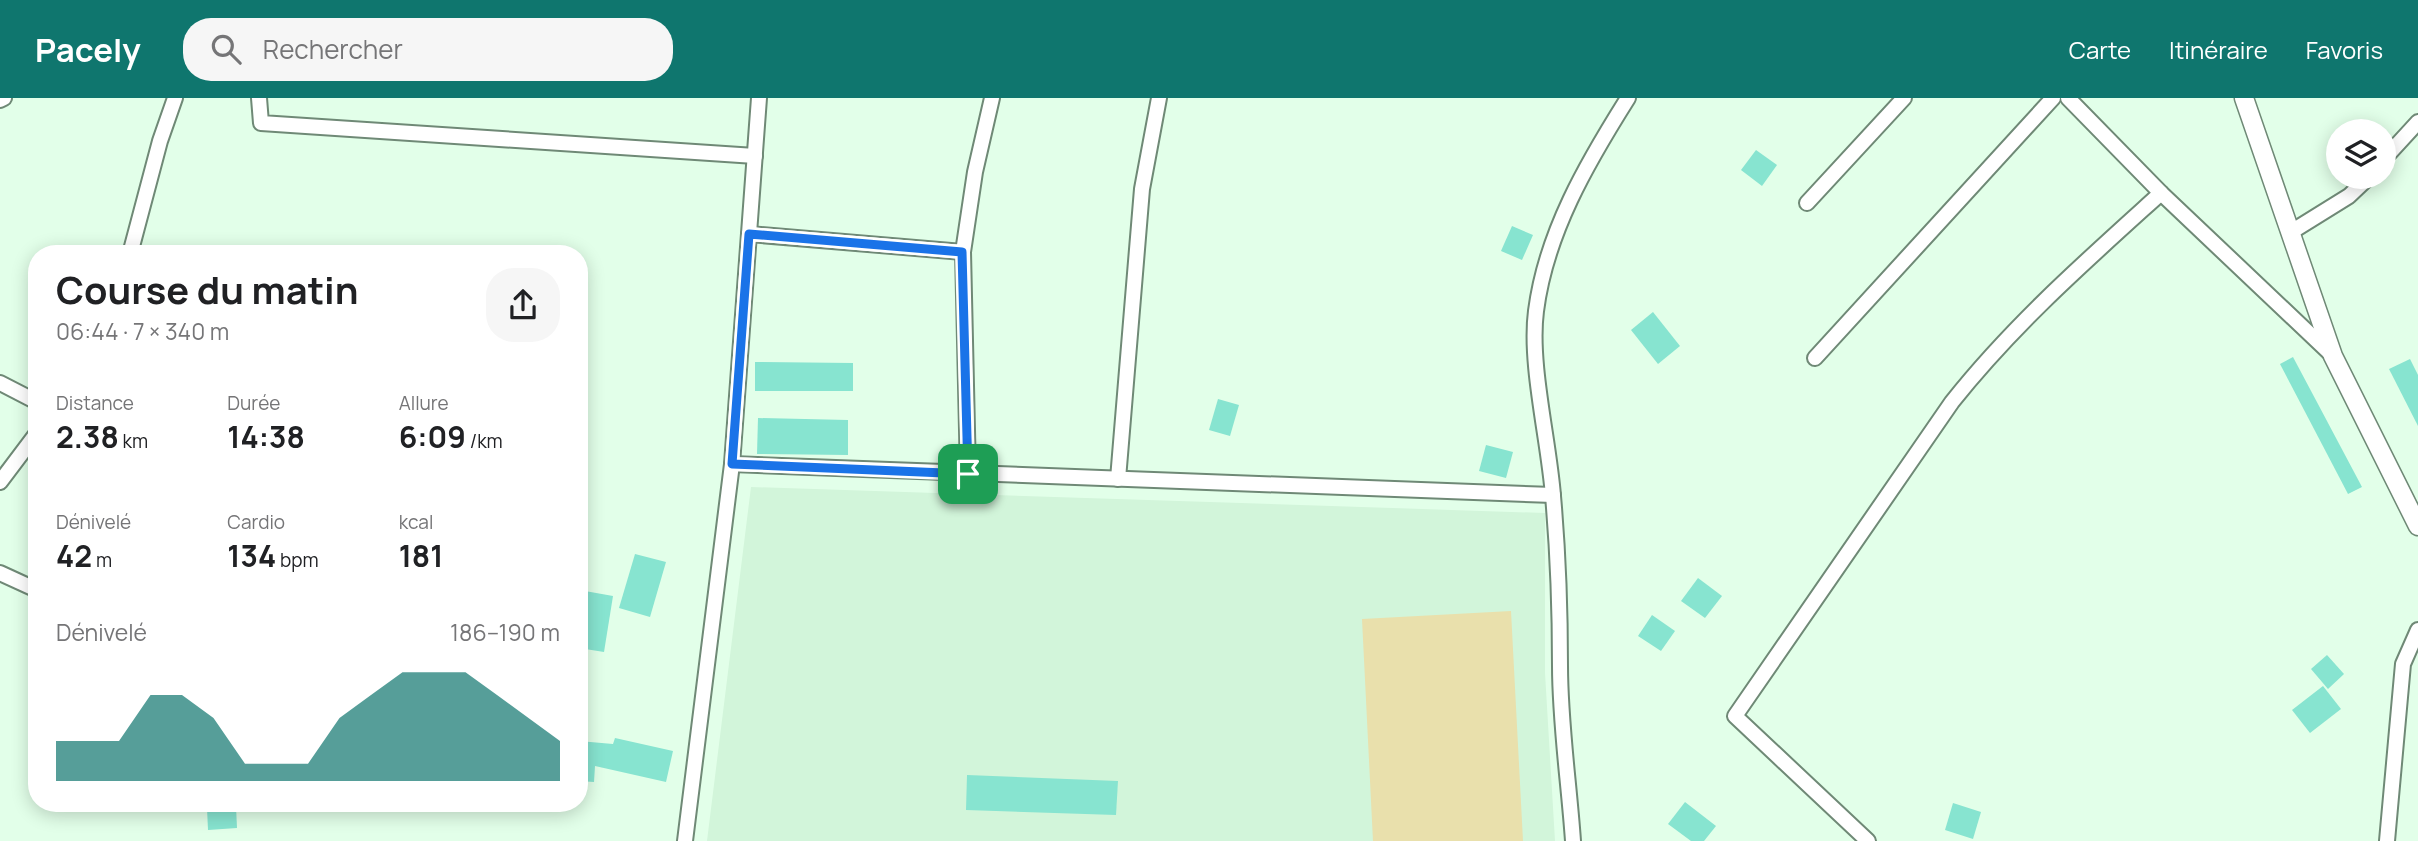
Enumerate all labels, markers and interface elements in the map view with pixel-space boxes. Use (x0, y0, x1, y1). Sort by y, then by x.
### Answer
search box (183, 18, 673, 81)
text: Pacely (35, 27, 141, 72)
icon: search (207, 30, 245, 68)
text: Rechercher (263, 31, 403, 67)
text: Carte (2069, 33, 2131, 66)
text: Itinéraire (2169, 33, 2268, 66)
text: Favoris (2306, 33, 2383, 66)
map controls (2326, 119, 2396, 189)
button: layers (2326, 119, 2396, 189)
text: Course du matin (56, 263, 359, 315)
button: share (486, 268, 560, 342)
text: 06:44 · 7 × 340 m (56, 315, 229, 347)
text: Distance (56, 390, 134, 416)
text: Durée (227, 390, 280, 416)
text: Allure (399, 390, 449, 416)
text: 2.38 (56, 416, 119, 457)
text: 14:38 (227, 416, 305, 457)
text: 6:09 (399, 416, 466, 457)
text: km (119, 428, 148, 454)
text: /km (466, 428, 503, 454)
pin (938, 444, 998, 504)
icon: arrive (949, 455, 987, 493)
text: Dénivelé (56, 509, 131, 535)
text: Cardio (227, 509, 285, 535)
text: kcal (399, 509, 433, 535)
text: 42 (56, 535, 92, 576)
text: 134 (227, 535, 276, 576)
text: 181 (399, 535, 443, 576)
text: m (92, 547, 112, 573)
text: bpm (276, 547, 319, 573)
text: Dénivelé (56, 616, 147, 648)
text: 186–190 m (450, 616, 560, 648)

